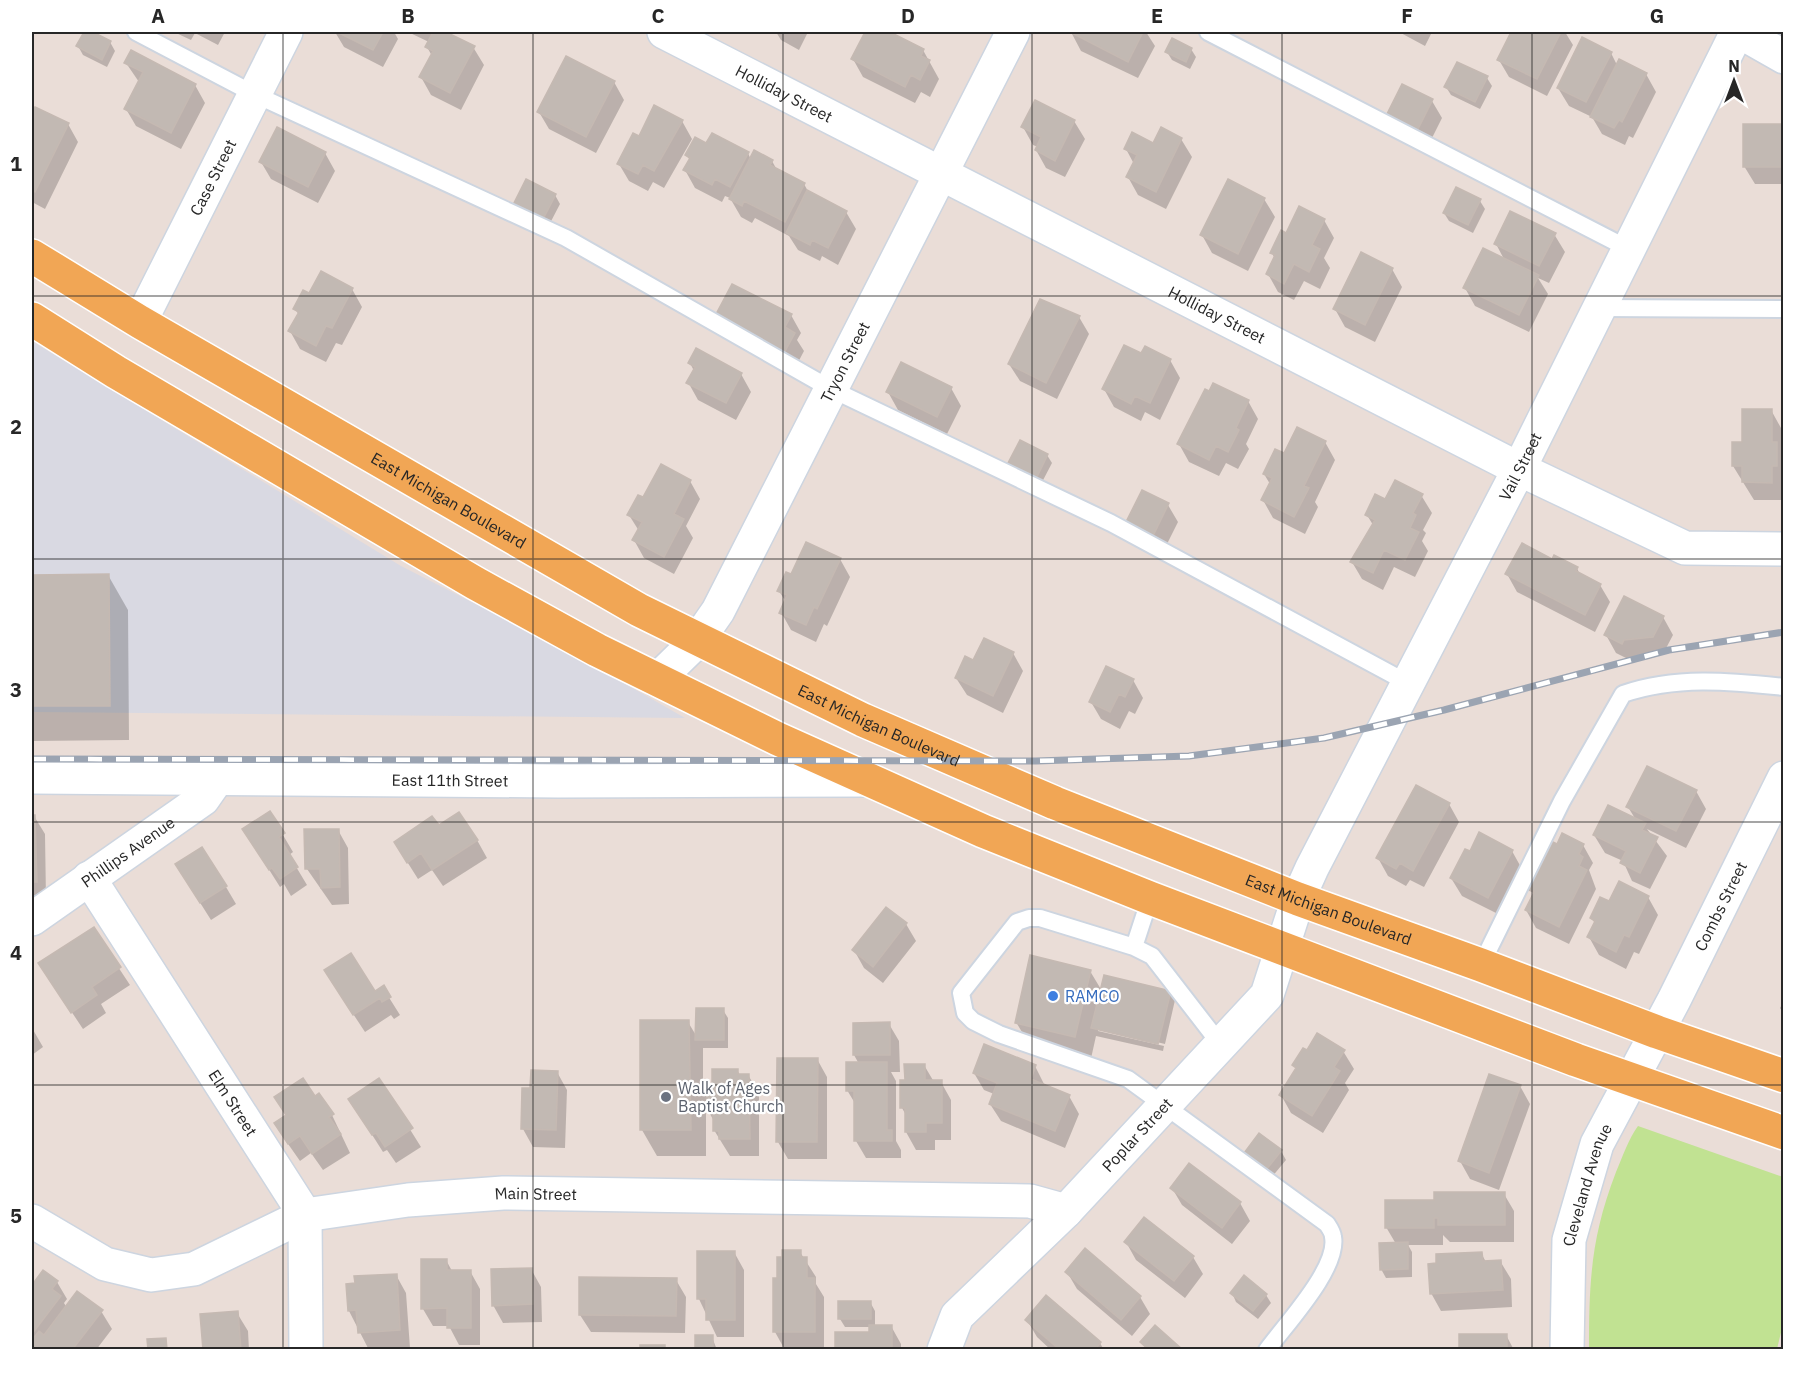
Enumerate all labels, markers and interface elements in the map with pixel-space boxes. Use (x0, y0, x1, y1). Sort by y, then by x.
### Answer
text: A (151, 2, 165, 29)
text: B (401, 2, 415, 29)
text: C (651, 2, 665, 29)
text: D (901, 2, 915, 29)
text: E (1151, 2, 1163, 29)
text: F (1401, 2, 1413, 29)
text: G (1650, 2, 1664, 29)
north arrow (1704, 51, 1764, 111)
text: N (1728, 56, 1740, 76)
street label: Holliday Street (732, 60, 836, 127)
street label: Case Street (185, 136, 240, 219)
text: 1 (10, 150, 22, 177)
street label: Holliday Street (1165, 282, 1269, 348)
street label: Tryon Street (816, 318, 874, 406)
text: 2 (10, 413, 22, 440)
street label: Vail Street (1494, 429, 1546, 504)
street label: East Michigan Boulevard (368, 448, 530, 553)
text: 3 (10, 676, 22, 703)
street label: East Michigan Boulevard (795, 680, 963, 771)
street label: East 11th Street (392, 770, 508, 791)
street label: Phillips Avenue (77, 812, 179, 892)
street label: Combs Street (1690, 858, 1751, 954)
street label: East Michigan Boulevard (1243, 869, 1414, 949)
text: 4 (10, 939, 22, 966)
place label: RAMCO (1065, 986, 1120, 1006)
marker: RAMCO (1046, 989, 1060, 1003)
street label: Elm Street (204, 1066, 262, 1140)
place label: Walk of Ages Baptist Church (678, 1078, 784, 1116)
marker: Walk of Ages Baptist Church (659, 1090, 673, 1104)
street label: Poplar Street (1098, 1093, 1176, 1176)
street label: Cleveland Avenue (1559, 1120, 1616, 1246)
street label: Main Street (494, 1183, 577, 1204)
text: 5 (10, 1202, 22, 1229)

